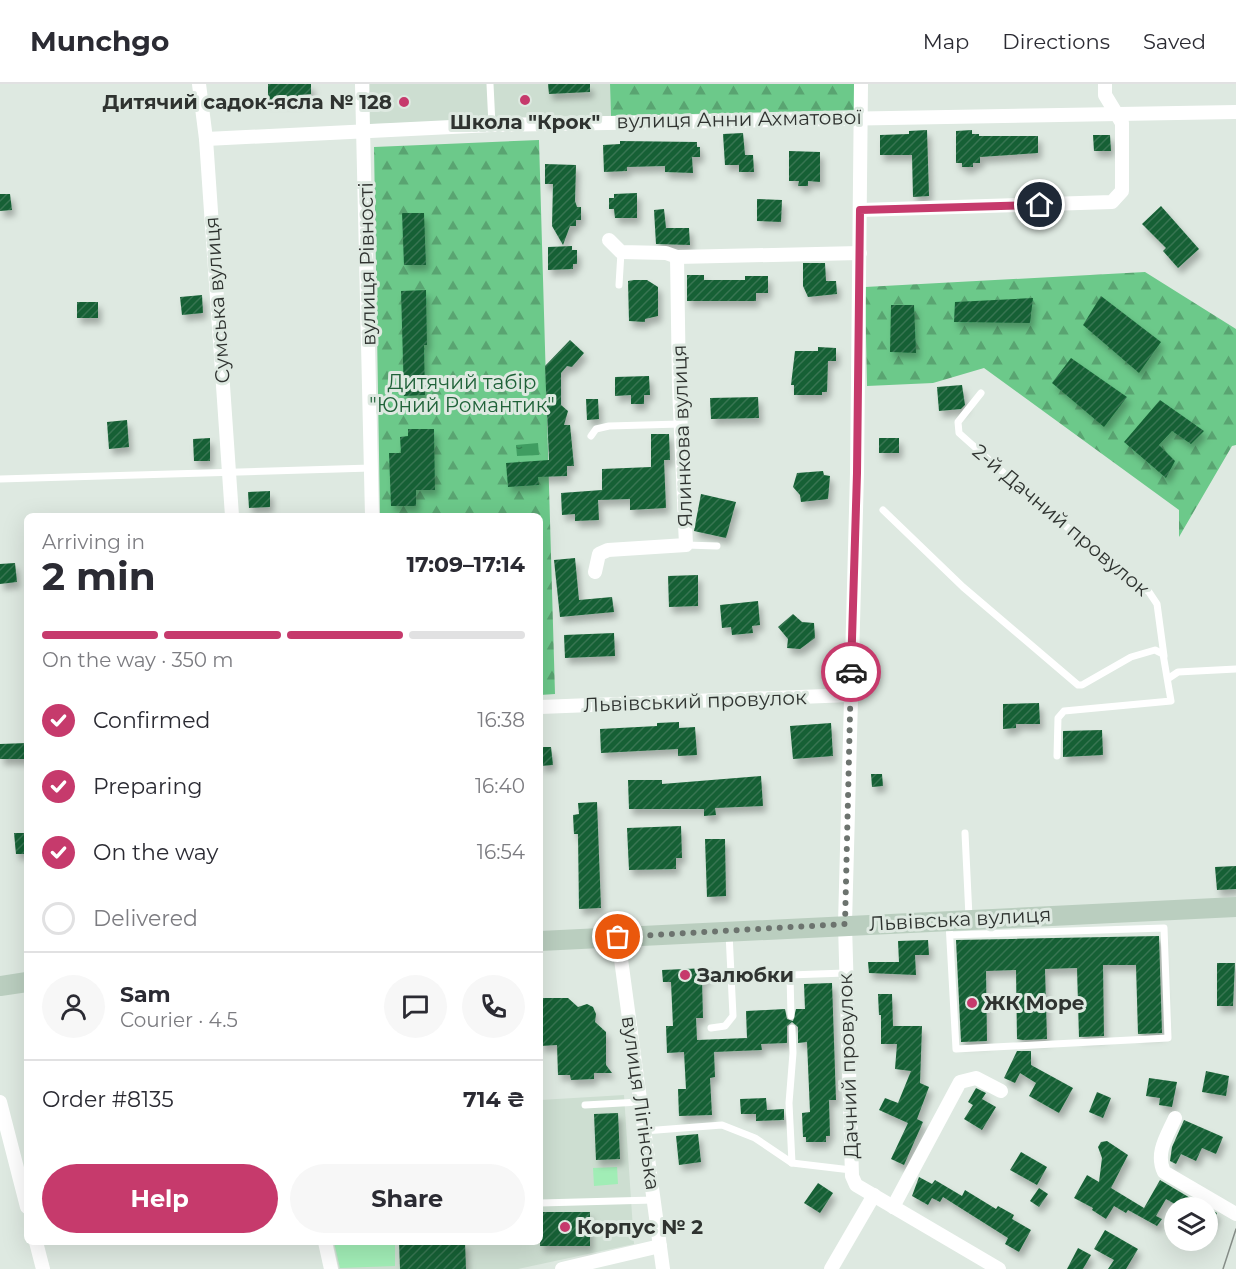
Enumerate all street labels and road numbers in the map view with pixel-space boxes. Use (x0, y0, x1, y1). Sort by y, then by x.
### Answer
street label: вулиця Анни Ахматової (616, 105, 862, 133)
street label: вулиця Рівності (354, 182, 380, 346)
street label: Сумська вулиця (199, 216, 235, 384)
street label: Ялинкова вулиця (667, 344, 697, 528)
street label: 2-й Дачний провулок (968, 439, 1155, 601)
street label: Львівський провулок (583, 685, 807, 717)
street label: Львівська вулиця (868, 902, 1052, 936)
street label: Дачний провулок (833, 972, 863, 1159)
street label: вулиця Лігінська (617, 1014, 665, 1192)

